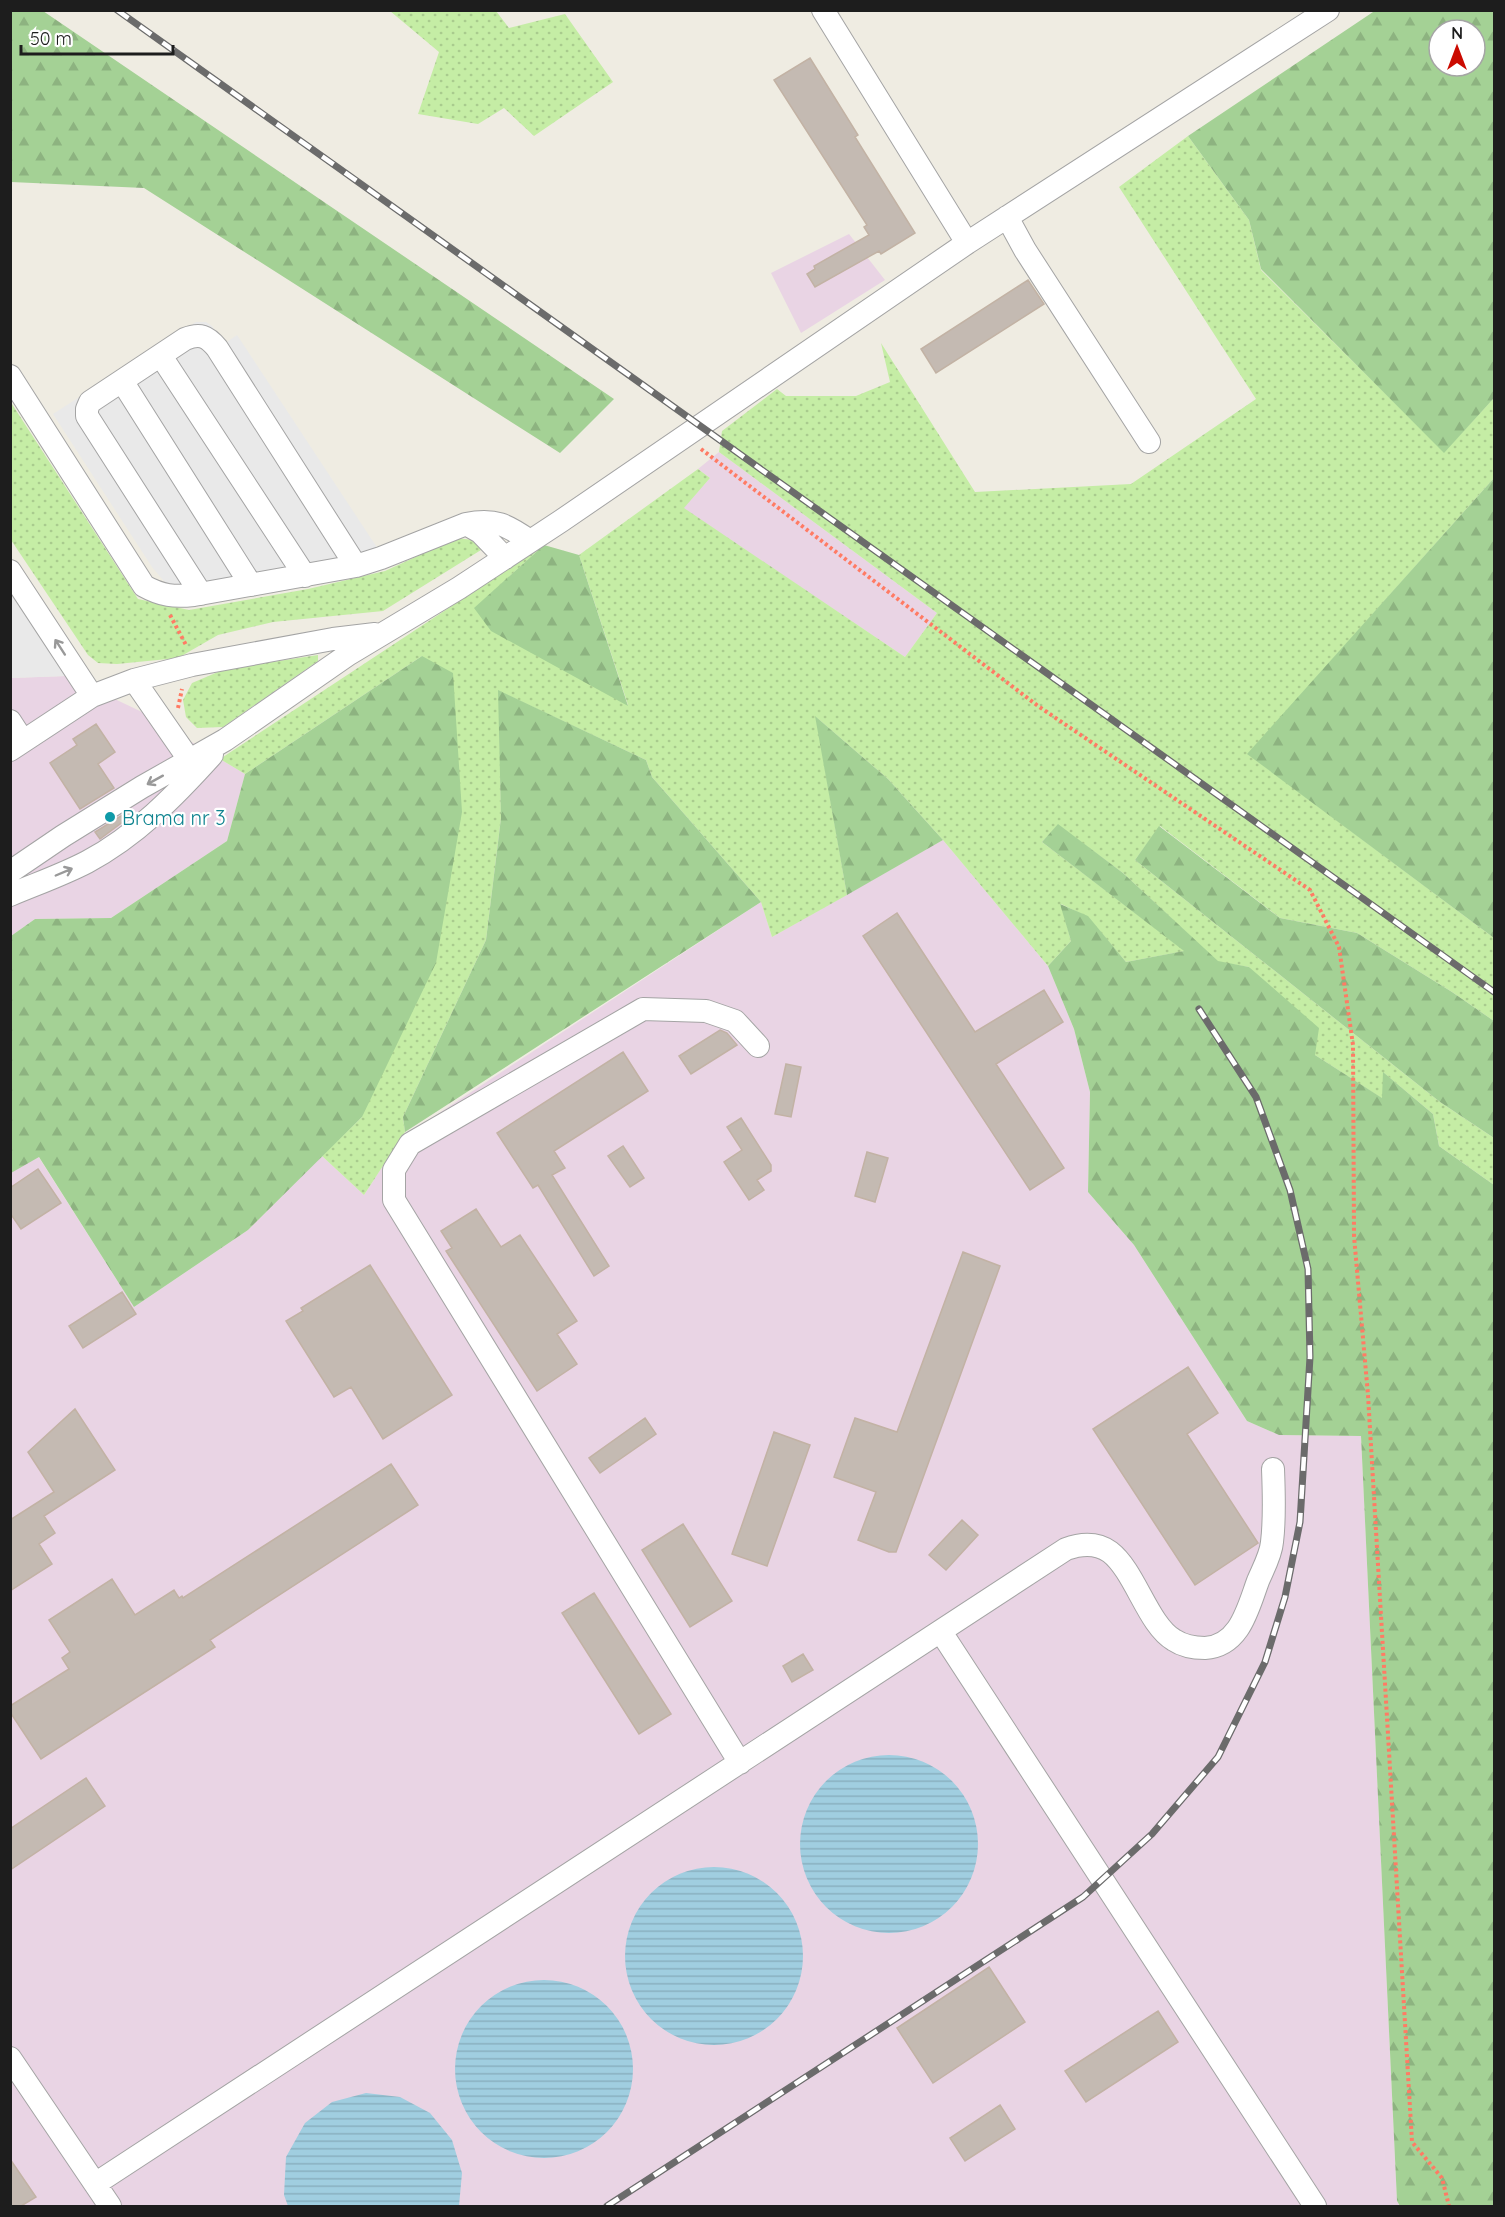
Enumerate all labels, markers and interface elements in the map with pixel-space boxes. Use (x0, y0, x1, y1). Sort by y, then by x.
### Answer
scale bar (21, 18, 172, 56)
north arrow (1427, 18, 1487, 78)
text: N (1451, 23, 1463, 43)
text: 50 m (30, 27, 72, 50)
one-way arrow (54, 639, 66, 656)
one-way arrow (147, 774, 164, 786)
place label: Brama nr 3 (122, 805, 226, 830)
marker: Brama nr 3 (103, 810, 117, 824)
one-way arrow (55, 866, 73, 877)

